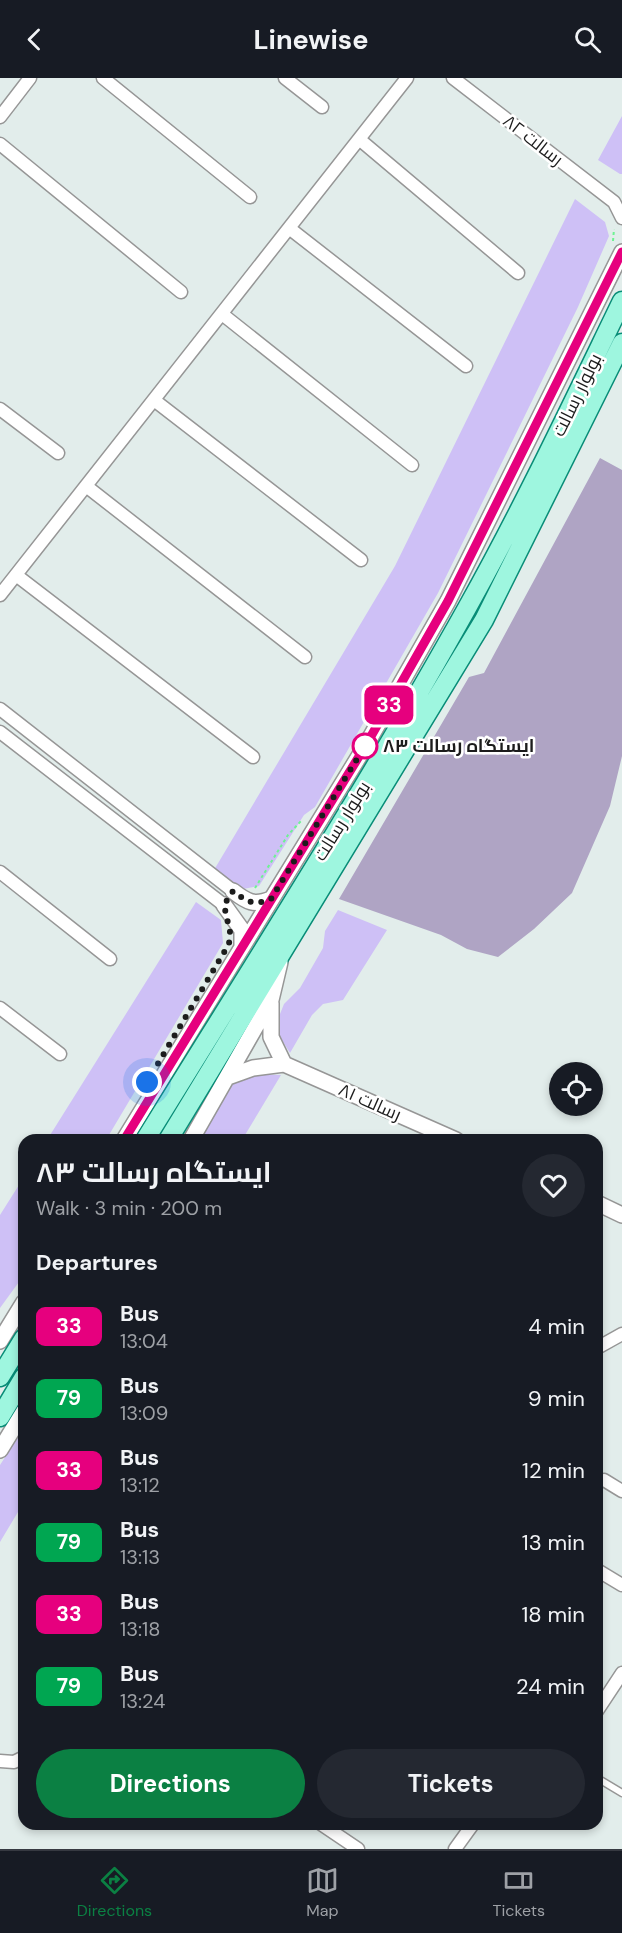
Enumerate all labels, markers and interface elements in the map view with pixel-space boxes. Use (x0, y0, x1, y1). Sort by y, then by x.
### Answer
text: Linewise (254, 22, 369, 57)
icon: back (18, 23, 51, 56)
icon: search (571, 23, 604, 56)
street label: رسالت ۸۲ (498, 109, 568, 171)
street label: بولوار رسالت (547, 350, 607, 440)
line badge: 33 (362, 686, 416, 724)
text: 33 (376, 691, 402, 719)
marker: ایستگاه رسالت ۸۳ (352, 733, 378, 759)
place label: ایستگاه رسالت ۸۳ (383, 734, 534, 758)
street label: بولوار رسالت (308, 777, 376, 865)
map controls (549, 1062, 603, 1116)
button: locate (549, 1062, 603, 1116)
your location (132, 1067, 162, 1097)
street label: رسالت ۸۱ (335, 1078, 405, 1126)
text: ایستگاه رسالت ۸۳ (36, 1154, 271, 1191)
button: heart (522, 1154, 585, 1217)
text: Walk · 3 min · 200 m (36, 1195, 222, 1221)
text: Departures (36, 1248, 158, 1277)
text: Bus (120, 1299, 159, 1328)
text: 33 (56, 1312, 82, 1340)
text: 4 min (528, 1312, 585, 1341)
text: 13:04 (120, 1328, 168, 1354)
text: Bus (120, 1371, 159, 1400)
text: 79 (57, 1384, 81, 1412)
text: 9 min (528, 1384, 585, 1413)
text: 13:09 (120, 1400, 168, 1426)
text: Bus (120, 1443, 159, 1472)
text: 33 (56, 1456, 82, 1484)
text: 12 min (522, 1456, 585, 1485)
text: 13:12 (120, 1472, 160, 1498)
text: Bus (120, 1515, 159, 1544)
text: 79 (57, 1528, 81, 1556)
text: 13 min (522, 1528, 585, 1557)
text: 13:13 (120, 1544, 160, 1570)
text: Bus (120, 1587, 159, 1616)
text: 33 (56, 1600, 82, 1628)
text: 18 min (521, 1600, 585, 1629)
text: 13:18 (120, 1616, 161, 1642)
text: Bus (120, 1659, 159, 1688)
text: 79 (57, 1672, 81, 1700)
text: 24 min (516, 1672, 585, 1701)
text: 13:24 (120, 1688, 165, 1714)
button: Directions (36, 1749, 305, 1818)
button: Tickets (317, 1749, 585, 1818)
tab: Directions (77, 1864, 152, 1921)
tab: Map (306, 1864, 339, 1921)
tab: Tickets (493, 1864, 545, 1921)

